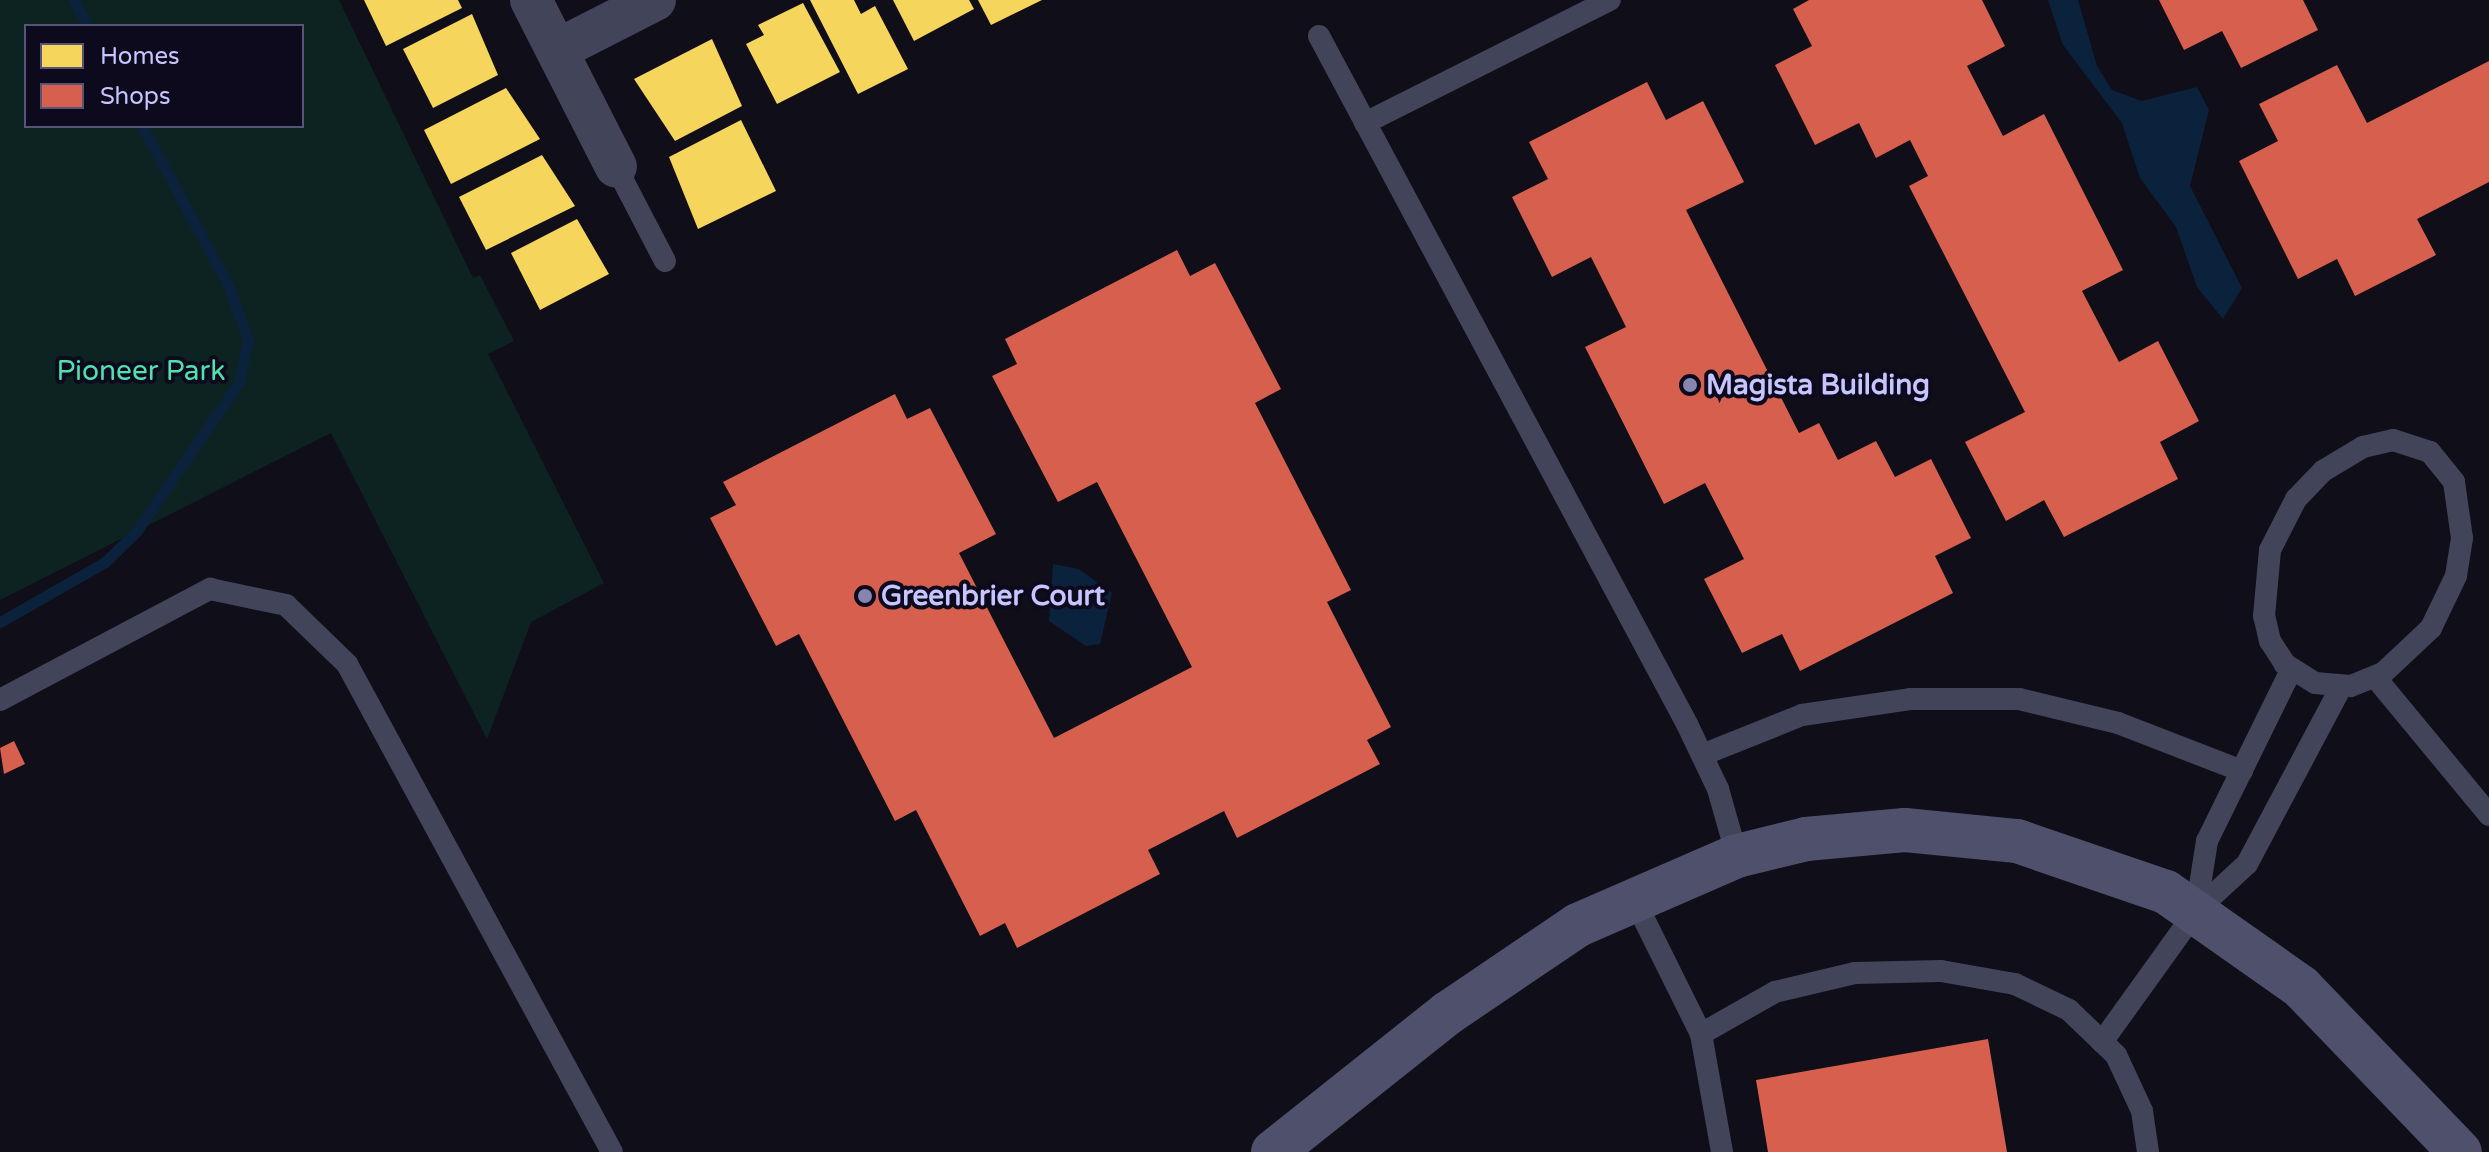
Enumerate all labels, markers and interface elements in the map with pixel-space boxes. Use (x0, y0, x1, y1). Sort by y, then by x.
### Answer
legend (24, 24, 304, 128)
text: Homes (100, 42, 180, 71)
text: Shops (100, 82, 170, 111)
park label: Pioneer Park (56, 354, 226, 388)
place label: Magista Building (1706, 368, 1930, 402)
marker: Magista Building (1681, 376, 1699, 394)
place label: Greenbrier Court (881, 579, 1105, 613)
marker: Greenbrier Court (856, 587, 874, 605)

